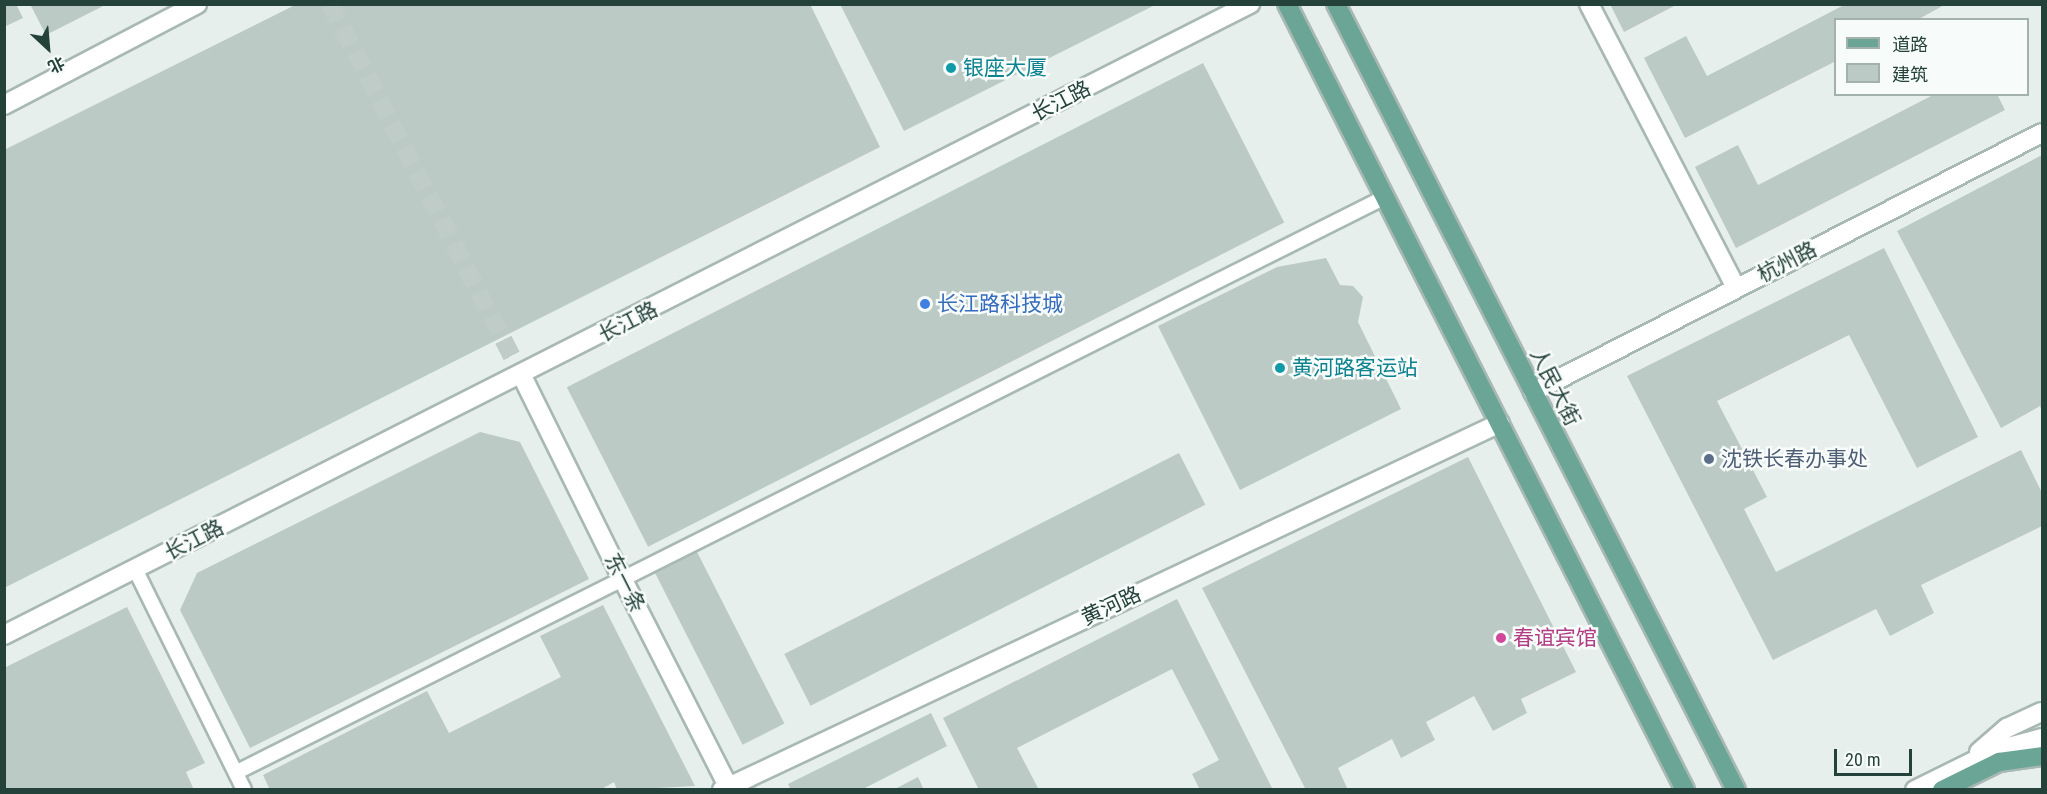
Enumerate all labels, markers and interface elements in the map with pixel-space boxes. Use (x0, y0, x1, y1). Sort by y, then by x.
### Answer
north arrow (18, 18, 78, 78)
legend (1834, 18, 2029, 96)
text: 道路 (1892, 34, 1928, 55)
text: 北 (45, 53, 67, 77)
place label: 银座大厦 (963, 55, 1047, 81)
marker: 银座大厦 (944, 61, 958, 75)
text: 建筑 (1892, 64, 1928, 85)
street label: 长江路 (1027, 75, 1095, 127)
street label: 杭州路 (1753, 236, 1821, 288)
place label: 长江路科技城 (937, 291, 1063, 317)
street label: 长江路 (594, 296, 662, 348)
marker: 长江路科技城 (918, 297, 932, 311)
street label: 人民大街 (1525, 344, 1585, 430)
place label: 黄河路客运站 (1292, 355, 1418, 381)
marker: 黄河路客运站 (1273, 361, 1287, 375)
place label: 沈铁长春办事处 (1721, 446, 1868, 472)
marker: 沈铁长春办事处 (1702, 452, 1716, 466)
street label: 长江路 (160, 514, 228, 566)
street label: 东一条 (599, 549, 651, 617)
street label: 黄河路 (1077, 581, 1145, 631)
place label: 春谊宾馆 (1513, 625, 1597, 651)
marker: 春谊宾馆 (1494, 631, 1508, 645)
scale bar (1837, 737, 1915, 775)
text: 20 m (1845, 749, 1880, 770)

